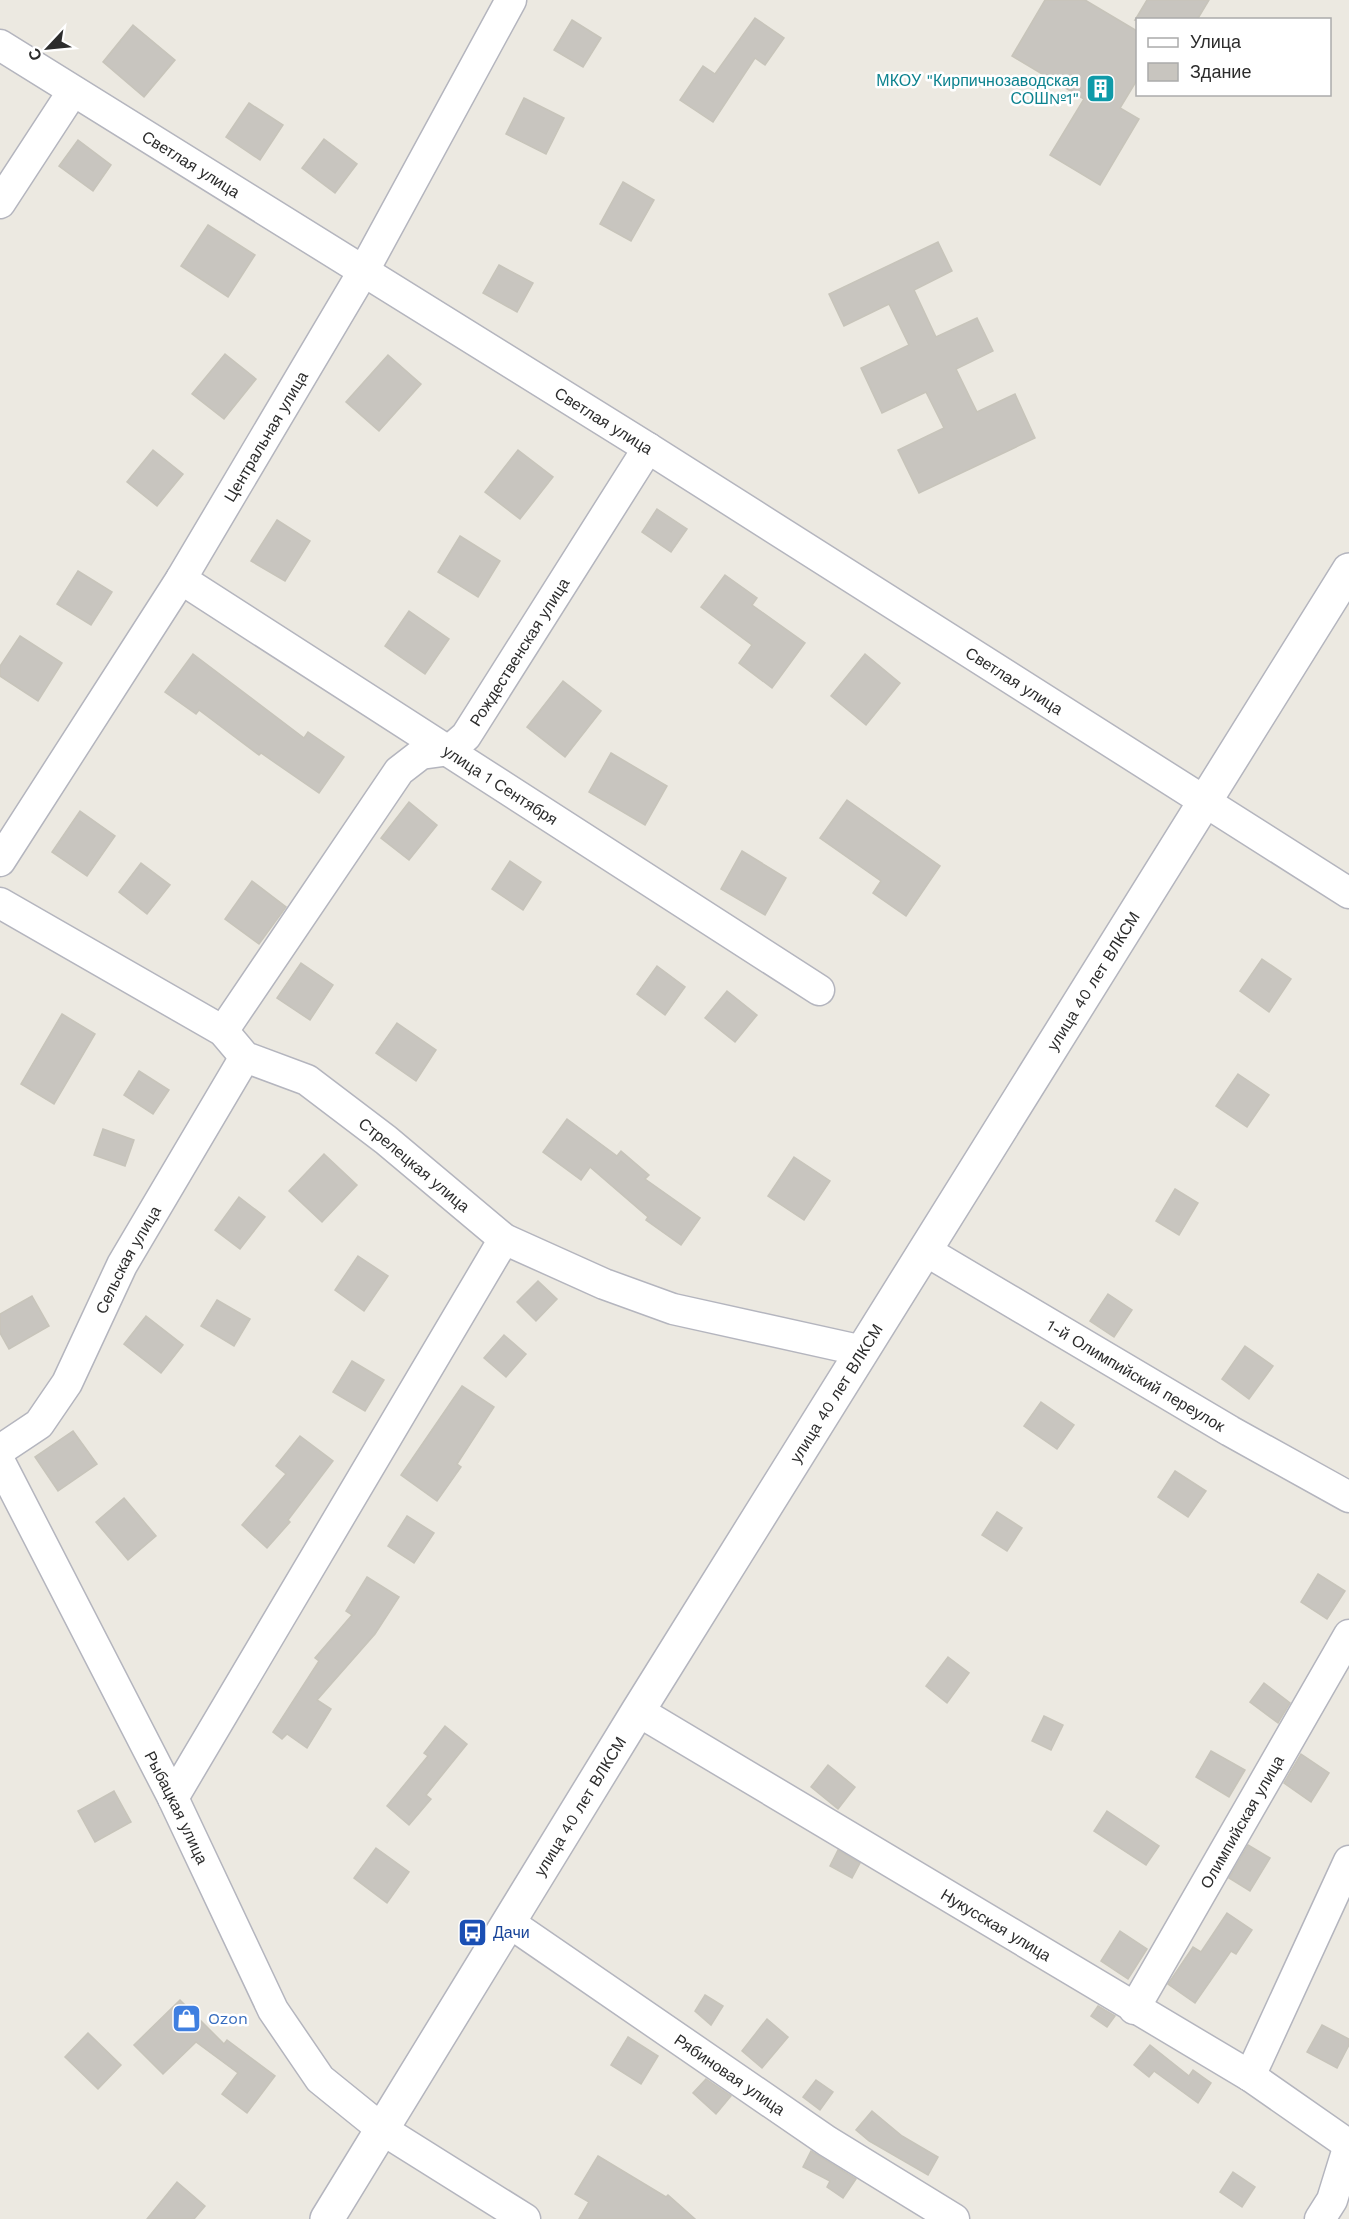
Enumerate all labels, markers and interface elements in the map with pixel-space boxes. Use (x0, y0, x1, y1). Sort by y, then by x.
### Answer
north arrow (18, 18, 78, 78)
legend (1136, 18, 1331, 96)
text: Улица (1190, 31, 1242, 52)
text: С (24, 45, 46, 64)
text: Здание (1190, 61, 1251, 82)
place label: МКОУ "Кирпичнозаводская СОШ№1" (876, 71, 1079, 108)
building icon: МКОУ "Кирпичнозаводская СОШ№1" (1084, 73, 1116, 105)
street label: Светлая улица (139, 126, 244, 201)
street label: Центральная улица (220, 368, 312, 505)
street label: Светлая улица (551, 383, 656, 458)
street label: Рождественская улица (465, 574, 573, 729)
street label: Светлая улица (962, 643, 1067, 719)
street label: улица 1 Сентября (440, 741, 561, 829)
street label: улица 40 лет ВЛКСМ (1043, 908, 1143, 1054)
street label: Стрелецкая улица (355, 1113, 474, 1216)
street label: Сельская улица (91, 1202, 164, 1317)
street label: 1-й Олимпийский переулок (1044, 1315, 1229, 1436)
street label: улица 40 лет ВЛКСМ (786, 1320, 886, 1466)
street label: улица 40 лет ВЛКСМ (530, 1733, 630, 1879)
street label: Рыбацкая улица (141, 1748, 212, 1867)
street label: Олимпийская улица (1196, 1752, 1287, 1892)
street label: Нукусская улица (938, 1884, 1055, 1965)
bus stop icon: Дачи (456, 1916, 488, 1948)
place label: Дачи (493, 1923, 530, 1942)
shop icon: Ozon (171, 2002, 203, 2034)
place label: Ozon (208, 2009, 248, 2028)
street label: Рябиновая улица (671, 2030, 789, 2119)

